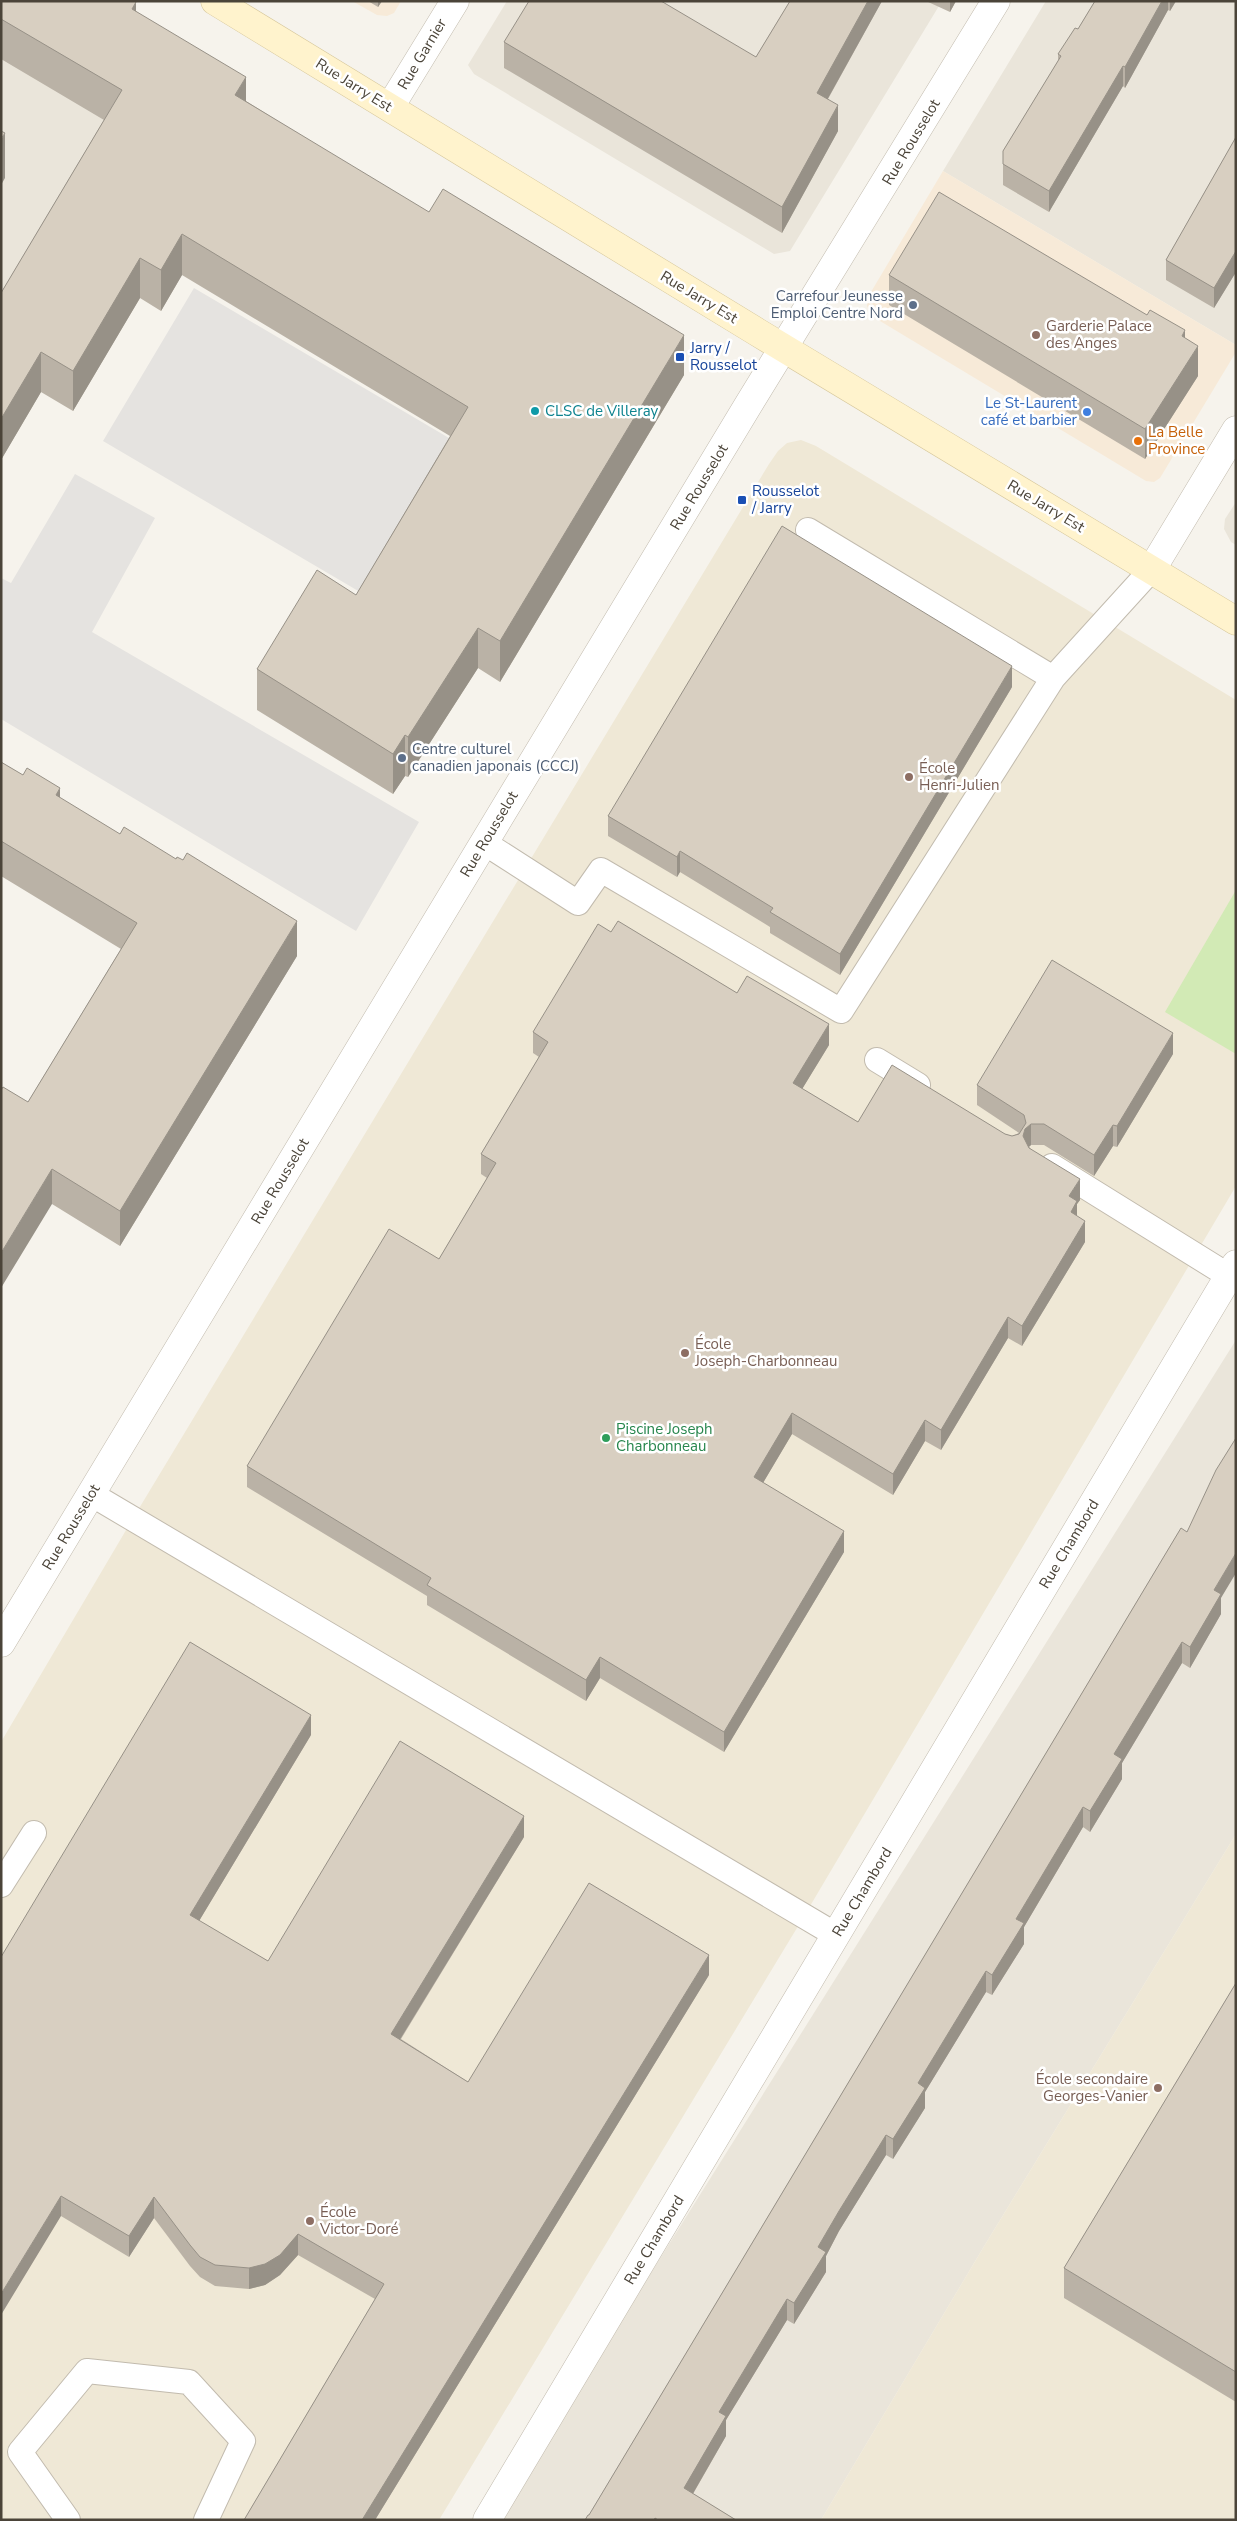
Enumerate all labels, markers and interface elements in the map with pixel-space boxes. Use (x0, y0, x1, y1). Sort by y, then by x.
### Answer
street label: Rue Garnier (393, 14, 451, 93)
street label: Rue Jarry Est (312, 54, 397, 117)
street label: Rue Rousselot (877, 95, 945, 189)
street label: Rue Jarry Est (657, 266, 742, 328)
place label: Carrefour Jeunesse Emploi Centre Nord (771, 286, 903, 323)
marker: Carrefour Jeunesse Emploi Centre Nord (907, 299, 919, 311)
place label: Garderie Palace des Anges (1046, 316, 1152, 353)
marker: Garderie Palace des Anges (1030, 329, 1042, 341)
place label: Jarry / Rousselot (689, 338, 758, 375)
marker: Jarry / Rousselot (674, 351, 686, 363)
place label: Le St-Laurent café et barbier (981, 393, 1078, 430)
place label: CLSC de Villeray (545, 401, 659, 421)
marker: CLSC de Villeray (529, 405, 541, 417)
marker: Le St-Laurent café et barbier (1081, 406, 1093, 418)
place label: La Belle Province (1148, 422, 1205, 459)
marker: La Belle Province (1132, 435, 1144, 447)
street label: Rue Rousselot (665, 440, 733, 534)
street label: Rue Jarry Est (1004, 475, 1089, 537)
place label: Rousselot / Jarry (751, 481, 820, 518)
marker: Rousselot / Jarry (736, 494, 748, 506)
place label: Centre culturel canadien japonais (CCCJ) (412, 739, 579, 776)
marker: Centre culturel canadien japonais (CCCJ) (396, 752, 408, 764)
place label: École Henri-Julien (919, 758, 999, 795)
marker: École Henri-Julien (903, 771, 915, 783)
street label: Rue Rousselot (455, 787, 523, 881)
street label: Rue Rousselot (246, 1134, 314, 1228)
place label: École Joseph-Charbonneau (694, 1334, 837, 1371)
marker: École Joseph-Charbonneau (679, 1347, 691, 1359)
place label: Piscine Joseph Charbonneau (616, 1419, 713, 1456)
marker: Piscine Joseph Charbonneau (600, 1432, 612, 1444)
street label: Rue Rousselot (37, 1480, 105, 1574)
street label: Rue Chambord (1034, 1496, 1104, 1592)
street label: Rue Chambord (827, 1844, 897, 1940)
place label: École secondaire Georges-Vanier (1036, 2069, 1149, 2106)
marker: École secondaire Georges-Vanier (1152, 2082, 1164, 2094)
street label: Rue Chambord (619, 2192, 689, 2288)
place label: École Victor-Doré (319, 2202, 398, 2239)
marker: École Victor-Doré (304, 2215, 316, 2227)

